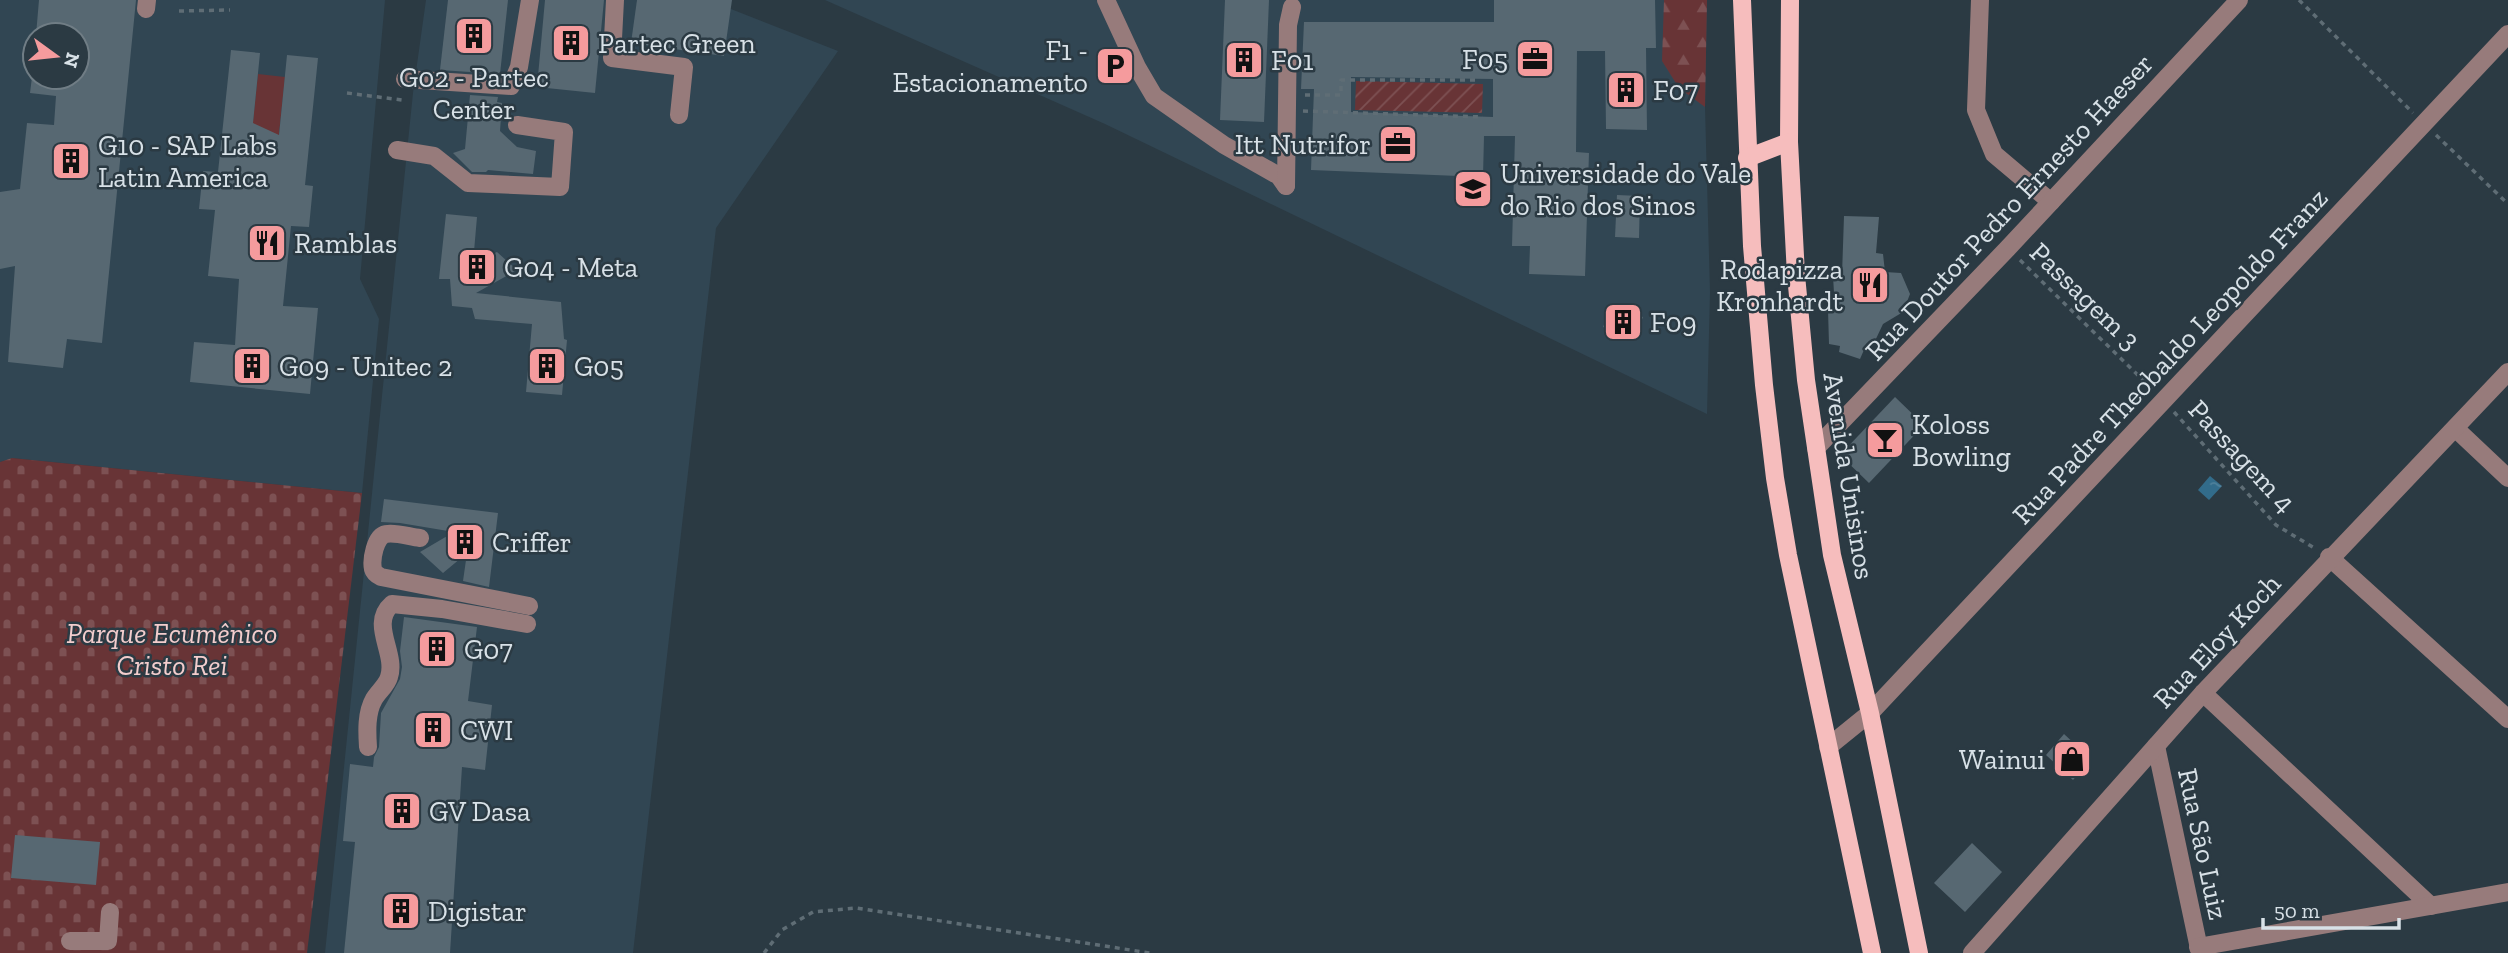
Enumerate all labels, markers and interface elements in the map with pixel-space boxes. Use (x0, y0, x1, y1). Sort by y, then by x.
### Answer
building icon: G02 - Partec Center (453, 15, 495, 57)
north arrow (21, 21, 91, 91)
building icon: Partec Green (550, 22, 592, 64)
place label: Partec Green (598, 27, 756, 60)
place label: F1 - Estacionamento (893, 34, 1088, 99)
office icon: F05 (1514, 38, 1556, 80)
building icon: F01 (1223, 39, 1265, 81)
place label: F05 (1462, 43, 1508, 76)
place label: F01 (1271, 44, 1314, 77)
parking icon: F1 - Estacionamento (1094, 45, 1136, 87)
street label: Rua Doutor Pedro Ernesto Haeser (1858, 47, 2160, 367)
text: N (59, 50, 85, 70)
place label: G02 - Partec Center (399, 61, 549, 126)
building icon: F07 (1605, 69, 1647, 111)
place label: F07 (1653, 74, 1698, 107)
office icon: Itt Nutrifor (1377, 123, 1419, 165)
place label: Itt Nutrifor (1235, 128, 1371, 161)
place label: G10 - SAP Labs Latin America (98, 129, 277, 194)
building icon: G10 - SAP Labs Latin America (50, 140, 92, 182)
place label: Universidade do Vale do Rio dos Sinos (1500, 157, 1751, 222)
school or university icon: Universidade do Vale do Rio dos Sinos (1452, 168, 1494, 210)
street label: Rua Padre Theobaldo Leopoldo Franz (2005, 181, 2335, 531)
restaurant icon: Ramblas (246, 222, 288, 264)
place label: Ramblas (294, 227, 397, 260)
street label: Passagem 3 (2023, 235, 2147, 357)
building icon: G04 - Meta (456, 246, 498, 288)
place label: G04 - Meta (504, 251, 639, 284)
place label: Rodapizza Kronhardt (1716, 253, 1844, 318)
restaurant icon: Rodapizza Kronhardt (1849, 264, 1891, 306)
building icon: F09 (1602, 301, 1644, 343)
place label: F09 (1650, 306, 1697, 339)
building icon: G09 - Unitec 2 (231, 345, 273, 387)
building icon: G05 (526, 345, 568, 387)
place label: G09 - Unitec 2 (279, 350, 452, 383)
place label: G05 (574, 350, 624, 383)
street label: Avenida Unisinos (1816, 370, 1882, 582)
street label: Passagem 4 (2182, 393, 2302, 519)
place label: Koloss Bowling (1912, 408, 2011, 473)
bar icon: Koloss Bowling (1864, 419, 1906, 461)
building icon: Criffer (444, 521, 486, 563)
place label: Criffer (492, 526, 572, 559)
street label: Rua Eloy Koch (2147, 567, 2288, 715)
park label: Parque Ecumênico Cristo Rei (67, 617, 277, 682)
building icon: G07 (416, 628, 458, 670)
place label: G07 (464, 633, 513, 666)
building icon: CWI (412, 709, 454, 751)
place label: CWI (460, 714, 513, 747)
shop icon: Wainui (2051, 738, 2093, 780)
place label: Wainui (1959, 743, 2045, 776)
street label: Rua São Luiz (2171, 765, 2235, 923)
building icon: GV Dasa (381, 790, 423, 832)
place label: GV Dasa (429, 795, 531, 828)
scale bar (2263, 886, 2400, 930)
building icon: Digistar (380, 890, 422, 932)
place label: Digistar (428, 895, 527, 928)
text: 50 m (2274, 898, 2320, 923)

